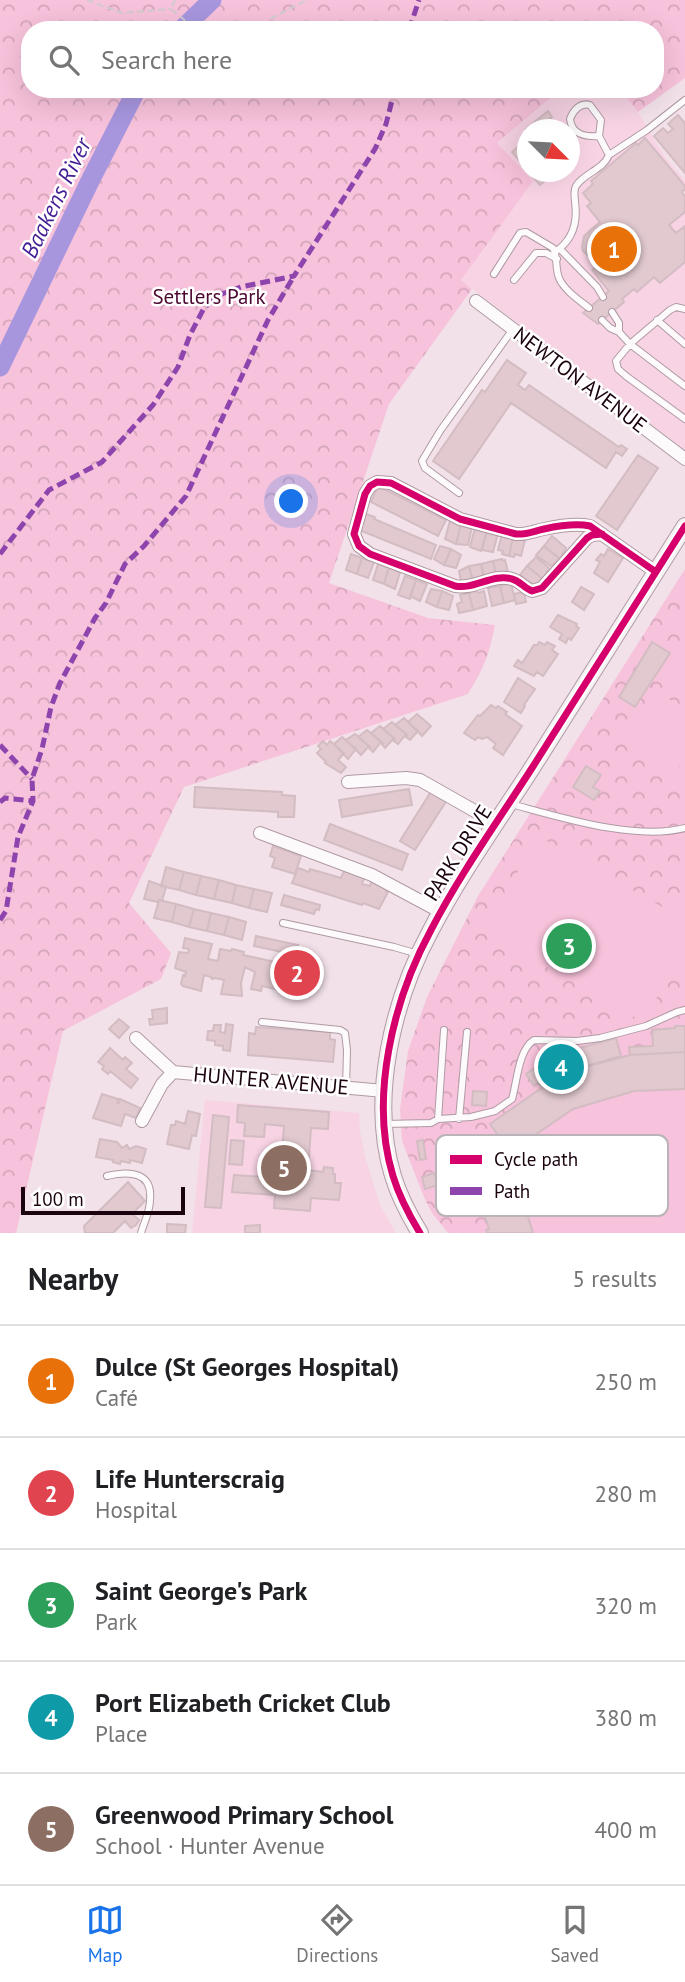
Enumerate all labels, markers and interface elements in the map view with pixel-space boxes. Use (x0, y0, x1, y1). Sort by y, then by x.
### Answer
search box (21, 21, 664, 98)
icon: search (45, 41, 83, 79)
text: Search here (101, 43, 232, 76)
north arrow (517, 119, 580, 182)
water label: Baakens River (14, 132, 98, 262)
pin: 1 (591, 223, 637, 275)
park label: Settlers Park (152, 283, 266, 310)
street label: NEWTON AVENUE (508, 321, 653, 439)
your location (274, 484, 308, 518)
street label: PARK DRIVE (417, 800, 498, 906)
pin: 3 (546, 920, 592, 972)
pin: 2 (274, 947, 320, 999)
pin: 4 (538, 1041, 584, 1093)
street label: HUNTER AVENUE (192, 1060, 350, 1101)
legend (436, 1135, 668, 1216)
pin: 5 (261, 1142, 307, 1194)
text: Cycle path (494, 1147, 578, 1171)
text: Path (494, 1179, 530, 1203)
scale bar (21, 1184, 186, 1216)
text: 100 m (32, 1187, 84, 1211)
text: Nearby (28, 1259, 118, 1298)
text: 5 results (573, 1264, 657, 1293)
text: Dulce (St Georges Hospital) (95, 1350, 399, 1383)
text: 1 (44, 1367, 58, 1396)
text: 250 m (595, 1367, 657, 1396)
text: Café (95, 1383, 138, 1412)
text: Life Hunterscraig (95, 1462, 285, 1495)
text: 2 (44, 1479, 58, 1508)
text: 280 m (595, 1479, 657, 1508)
text: Hospital (95, 1495, 177, 1524)
text: Saint George's Park (95, 1574, 307, 1607)
text: 3 (44, 1591, 58, 1620)
text: 320 m (595, 1591, 657, 1620)
text: Park (95, 1607, 137, 1636)
text: Port Elizabeth Cricket Club (95, 1686, 391, 1719)
text: 4 (44, 1703, 58, 1732)
text: 380 m (595, 1703, 657, 1732)
text: Place (95, 1719, 148, 1748)
text: Greenwood Primary School (95, 1798, 393, 1831)
text: 5 (44, 1815, 58, 1844)
text: 400 m (595, 1815, 657, 1844)
text: School · Hunter Avenue (95, 1831, 325, 1860)
tab: Map (86, 1901, 124, 1967)
tab: Directions (296, 1901, 378, 1967)
tab: Saved (551, 1901, 599, 1967)

